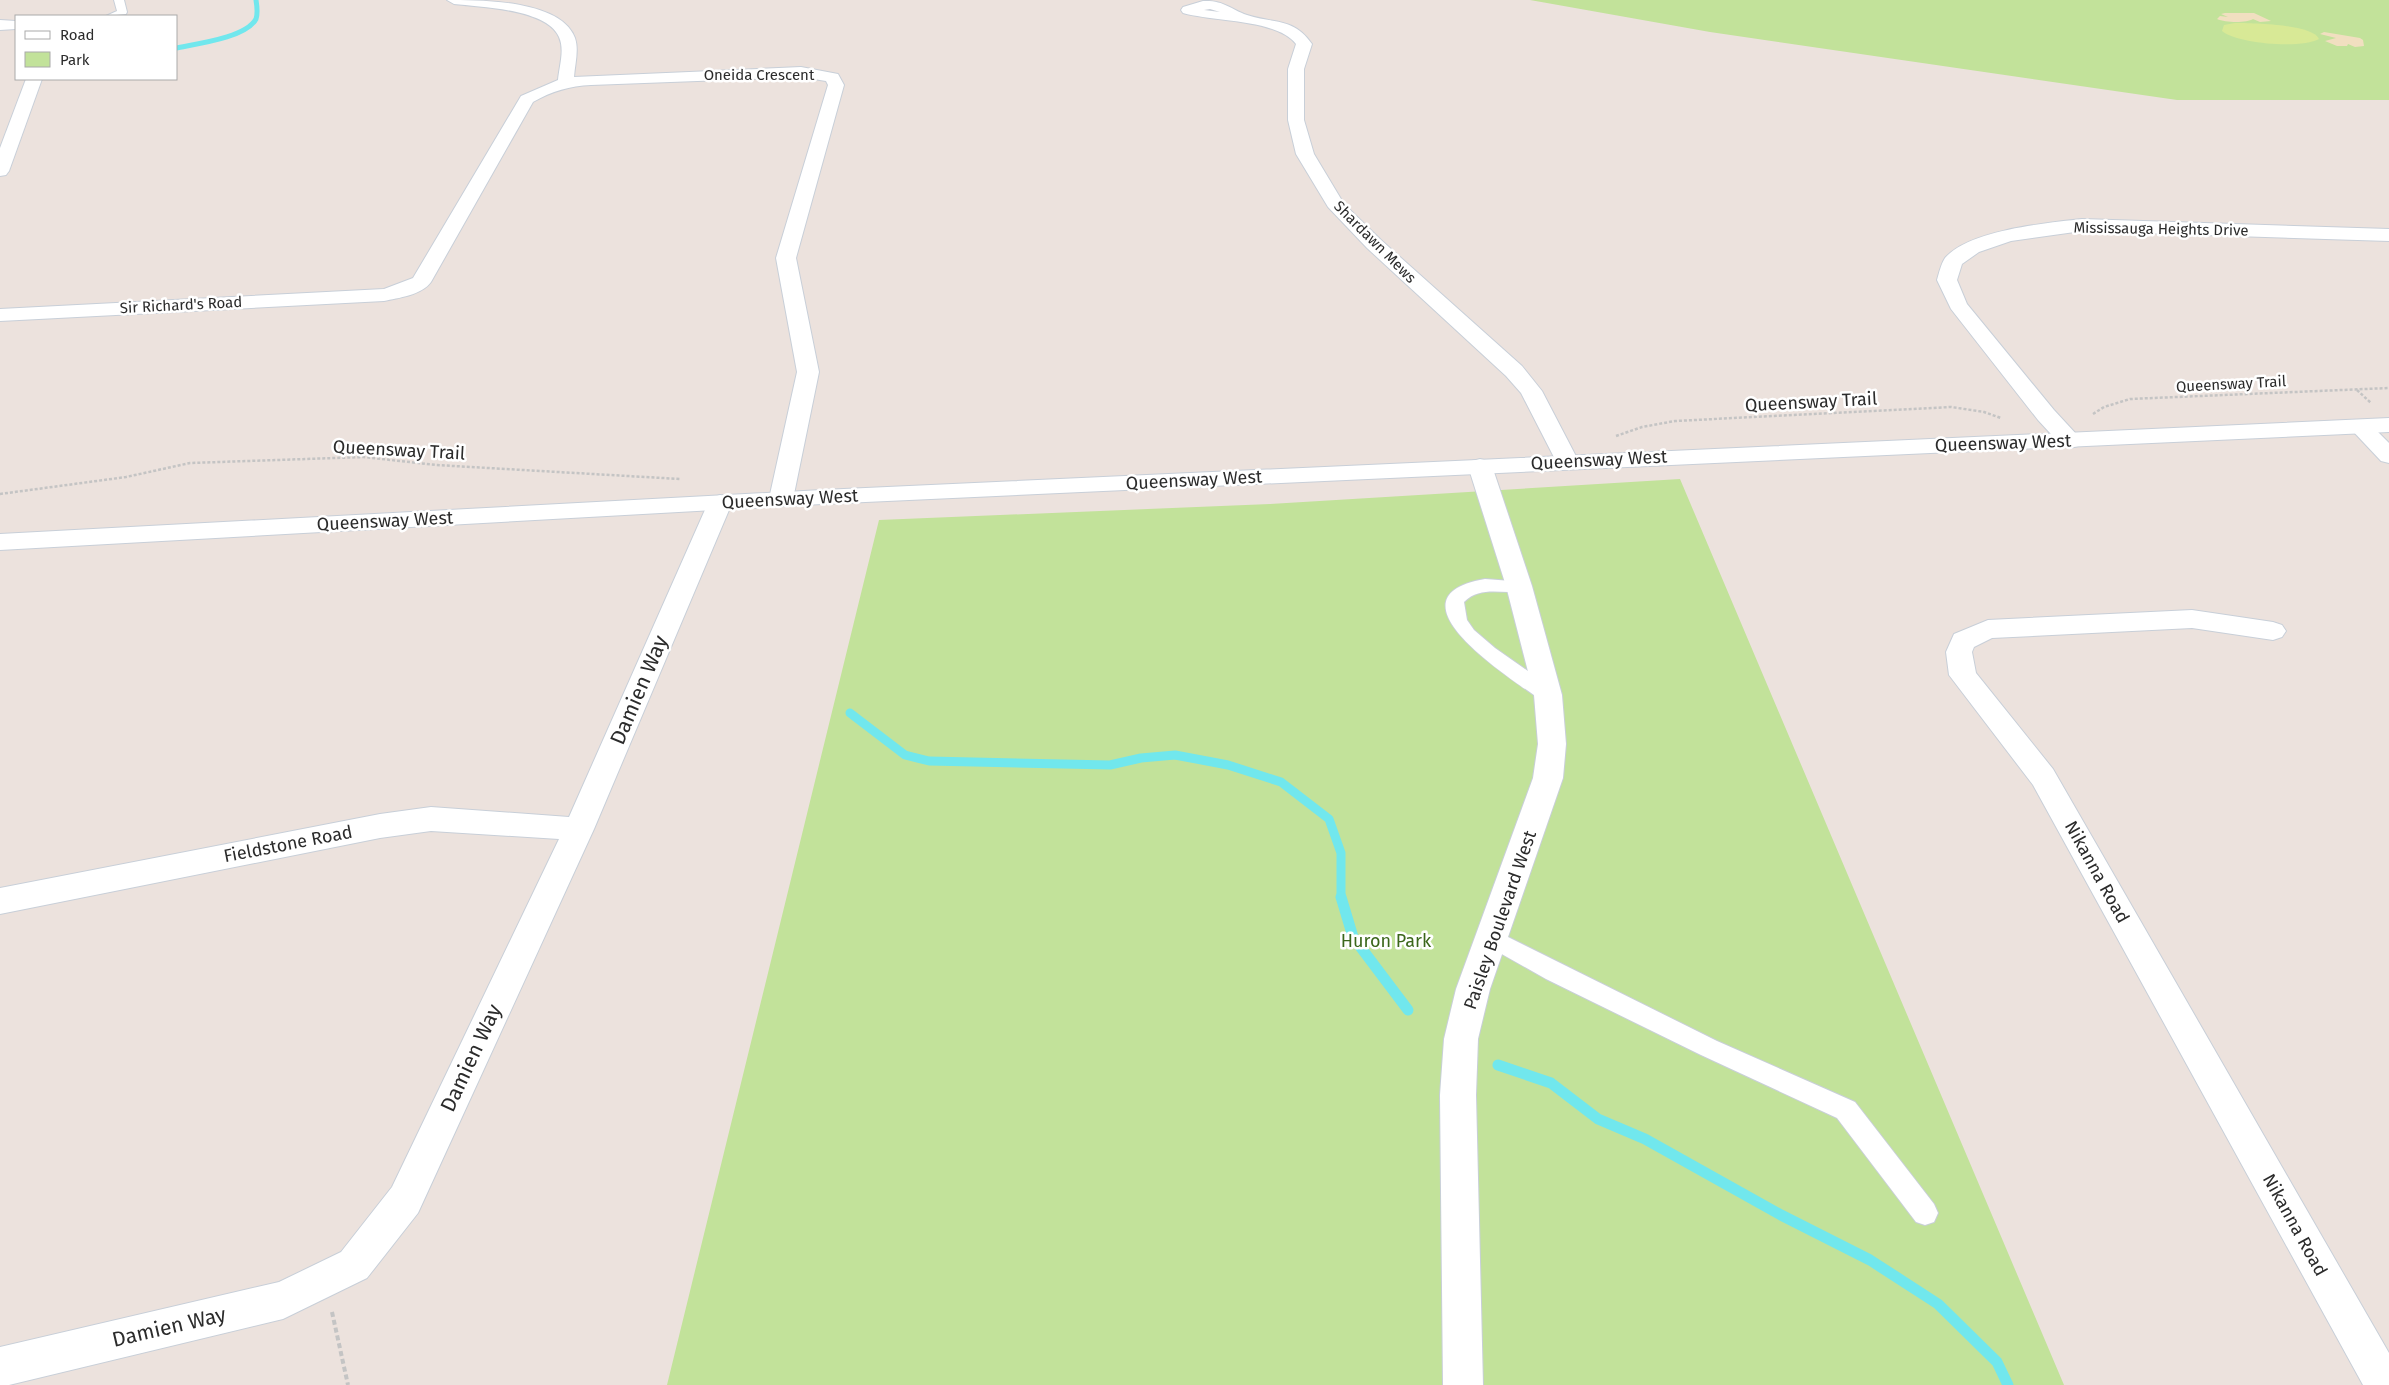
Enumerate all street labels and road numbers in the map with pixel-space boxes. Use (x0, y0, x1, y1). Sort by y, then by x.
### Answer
street label: Oneida Crescent (704, 66, 815, 84)
street label: Shardawn Mews (1330, 197, 1420, 287)
street label: Mississauga Heights Drive (2073, 218, 2249, 240)
street label: Sir Richard's Road (119, 293, 243, 317)
street label: Queensway Trail (2175, 372, 2287, 396)
street label: Queensway Trail (1744, 388, 1878, 416)
street label: Queensway West (1934, 430, 2072, 456)
street label: Queensway Trail (332, 436, 466, 464)
street label: Queensway West (1530, 445, 1668, 475)
street label: Queensway West (1125, 465, 1263, 495)
street label: Queensway West (721, 484, 859, 514)
street label: Queensway West (316, 506, 454, 536)
street label: Damien Way (604, 631, 674, 749)
street label: Nikanna Road (2060, 817, 2134, 927)
street label: Fieldstone Road (222, 821, 354, 867)
street label: Paisley Boulevard West (1459, 827, 1541, 1012)
street label: Damien Way (435, 999, 508, 1116)
street label: Nikanna Road (2258, 1170, 2332, 1280)
street label: Damien Way (109, 1301, 229, 1353)

